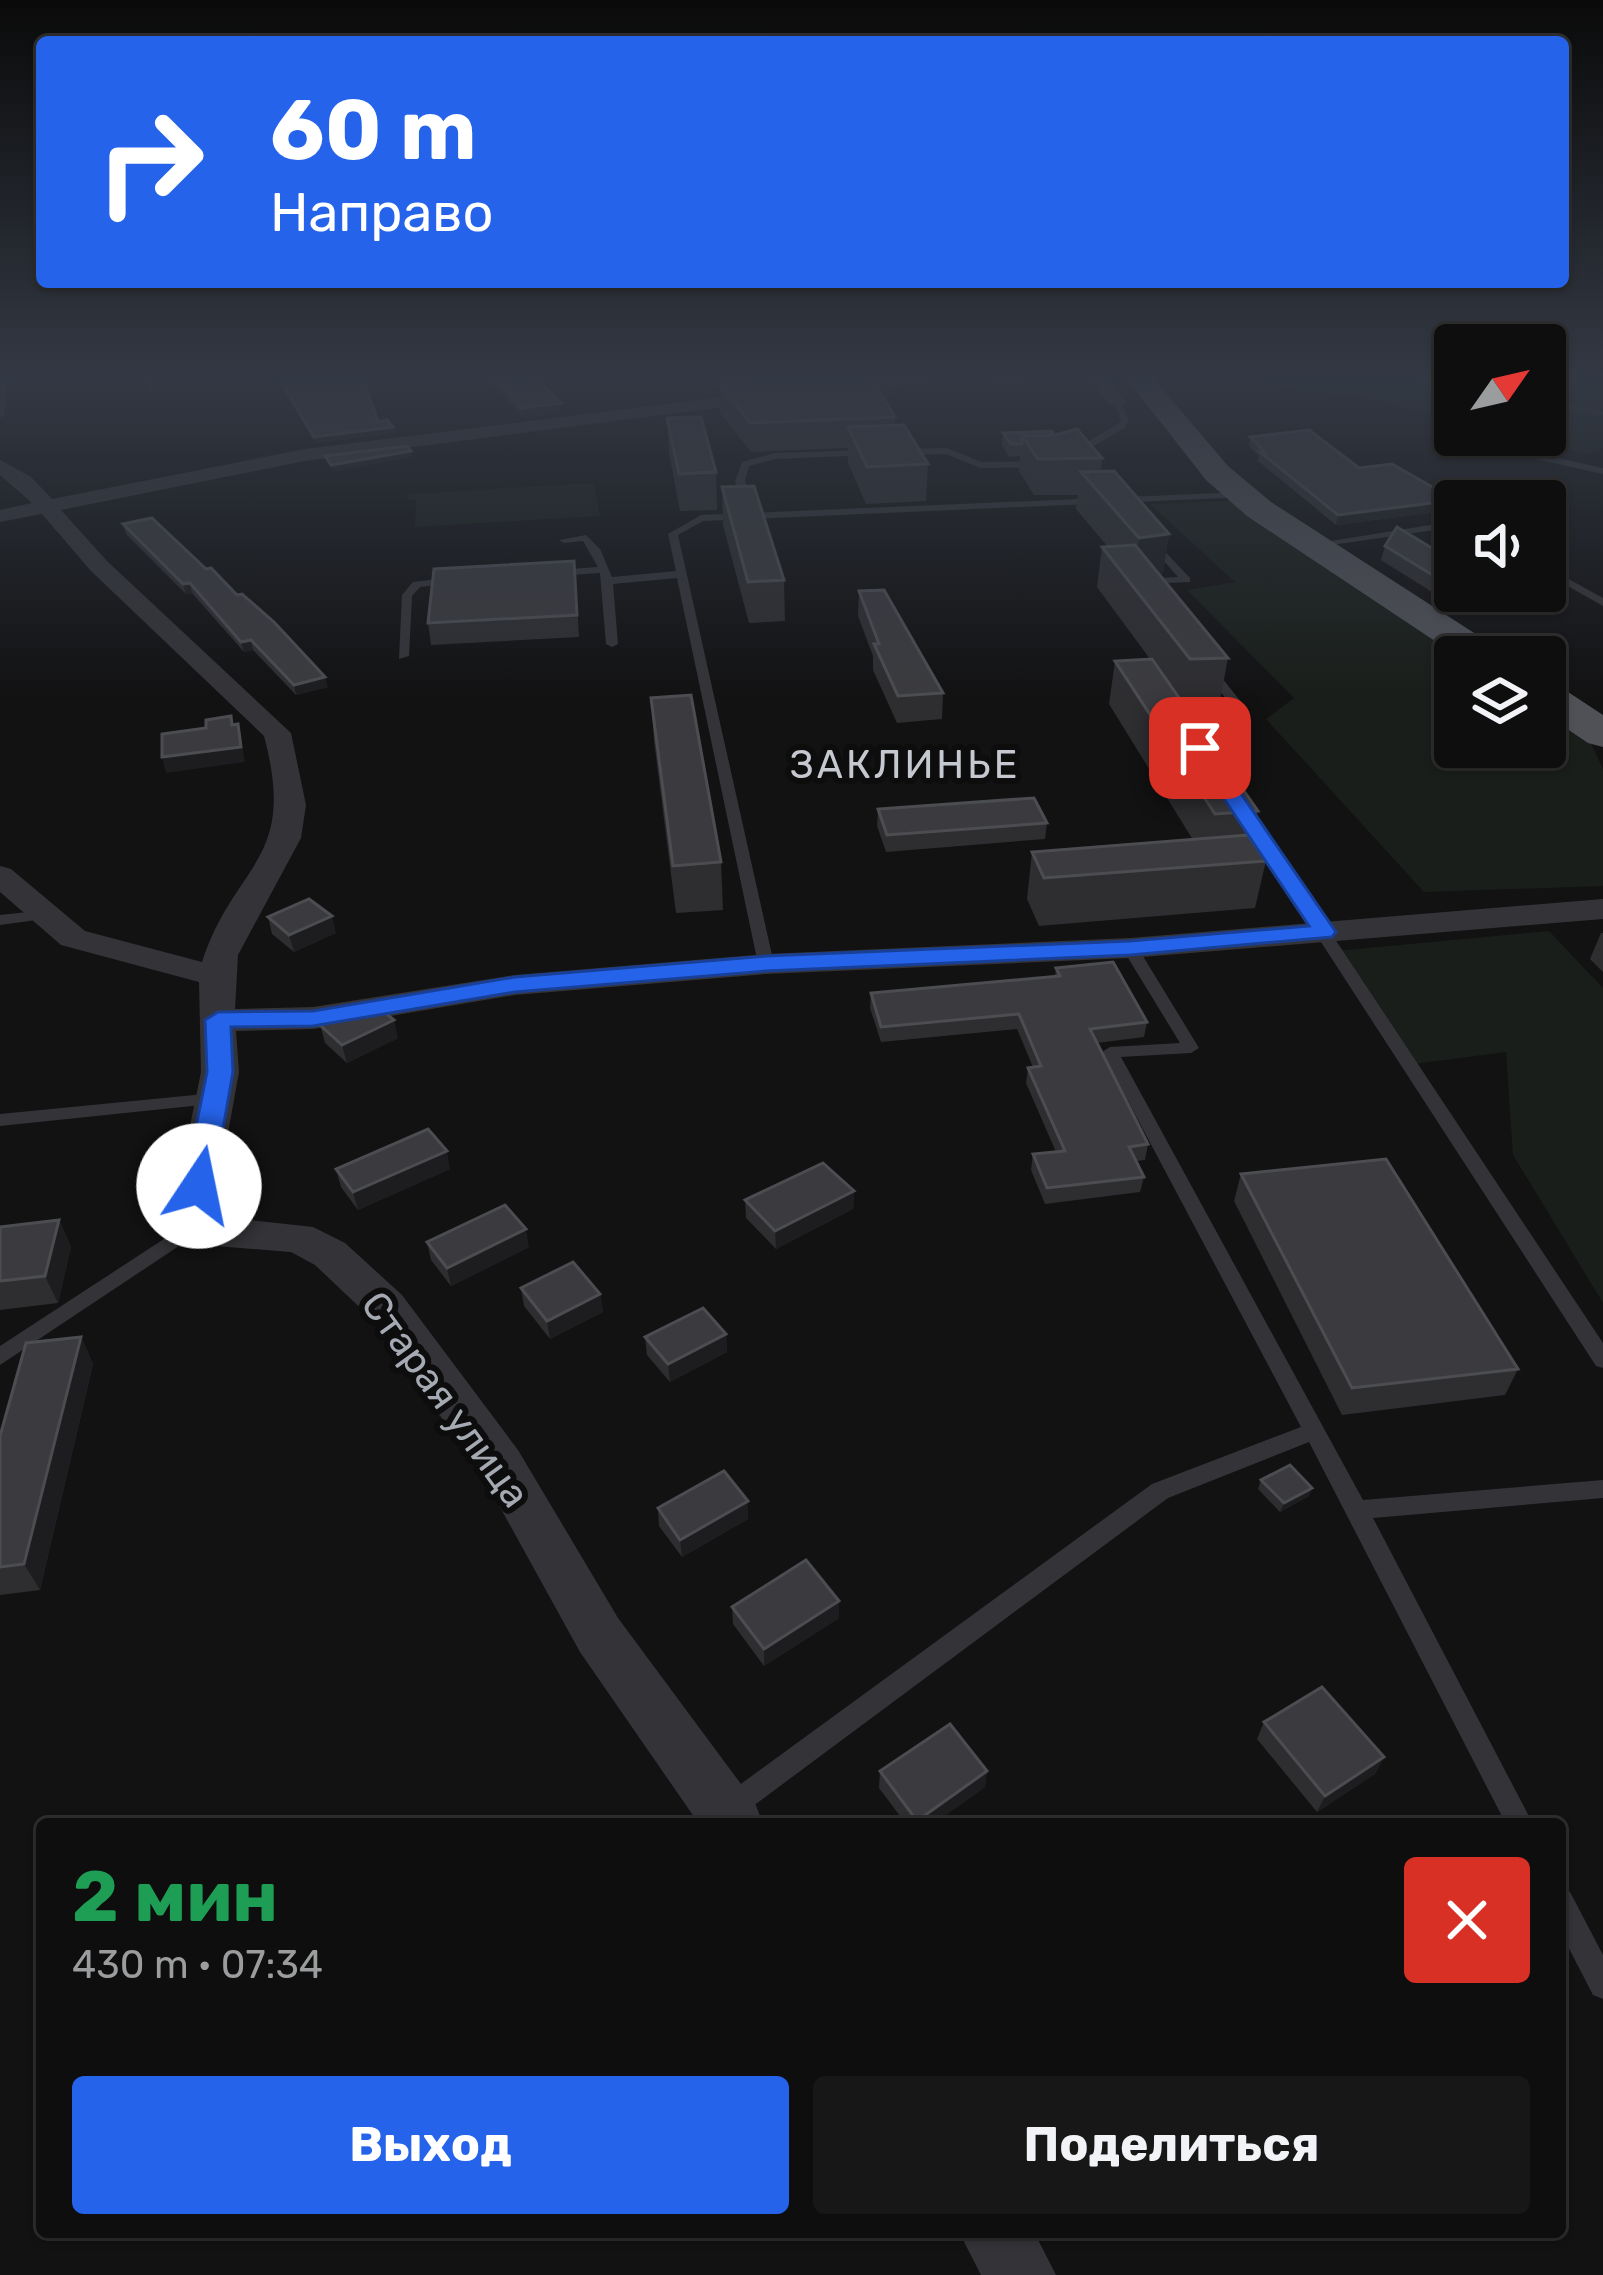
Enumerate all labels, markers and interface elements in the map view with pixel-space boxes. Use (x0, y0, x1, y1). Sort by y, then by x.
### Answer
text: 60 m (270, 80, 477, 180)
icon: right (72, 84, 228, 240)
text: Направо (270, 181, 494, 245)
north arrow (1434, 324, 1566, 456)
map controls (1434, 324, 1566, 768)
button: sound (1434, 480, 1566, 612)
button: layers (1434, 636, 1566, 768)
pin (1149, 697, 1251, 799)
icon: arrive (1167, 715, 1233, 781)
district label: ЗАКЛИНЬЕ (790, 742, 1020, 788)
position arrow (136, 1123, 262, 1249)
street label: Старая улица (352, 1283, 539, 1516)
text: 2 мин (72, 1854, 278, 1939)
button: close (1404, 1857, 1530, 1983)
text: 430 m · 07:34 (72, 1942, 323, 1988)
button: Выход (72, 2076, 789, 2214)
button: Поделиться (813, 2076, 1530, 2214)

